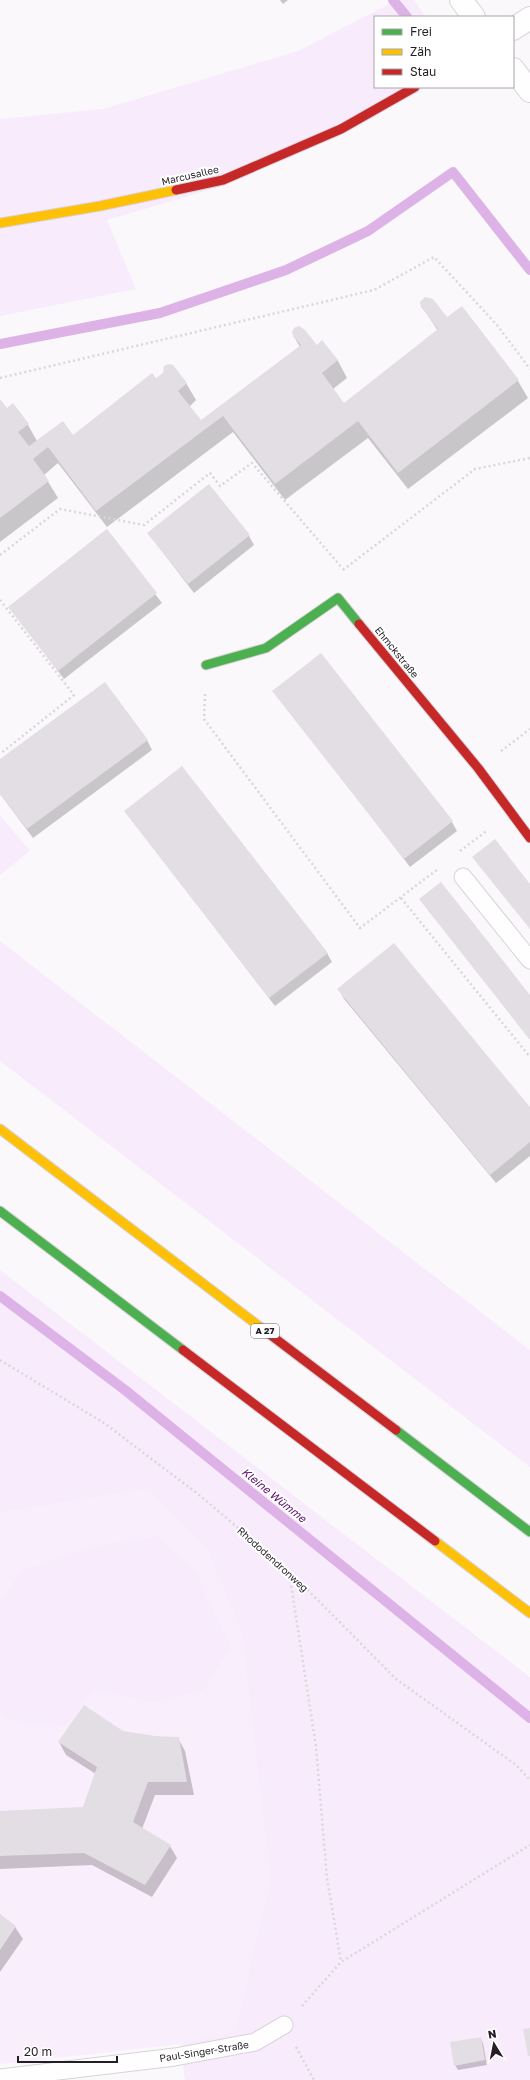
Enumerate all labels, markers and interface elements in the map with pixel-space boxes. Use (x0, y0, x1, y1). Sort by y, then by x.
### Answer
legend (374, 16, 514, 88)
text: Frei (410, 24, 432, 39)
text: Zäh (410, 44, 431, 59)
text: Stau (410, 64, 436, 79)
street label: Marcusallee (160, 163, 220, 187)
street label: Ehmckstraße (373, 624, 421, 680)
road number: A 27 (251, 1324, 279, 1338)
water label: Kleine Wümme (240, 1465, 310, 1526)
street label: Rhododendronweg (235, 1524, 311, 1594)
north arrow (474, 2024, 514, 2064)
text: N (487, 2027, 497, 2041)
scale bar (18, 2038, 117, 2064)
street label: Paul-Singer-Straße (158, 2038, 250, 2064)
text: 20 m (24, 2044, 52, 2059)

